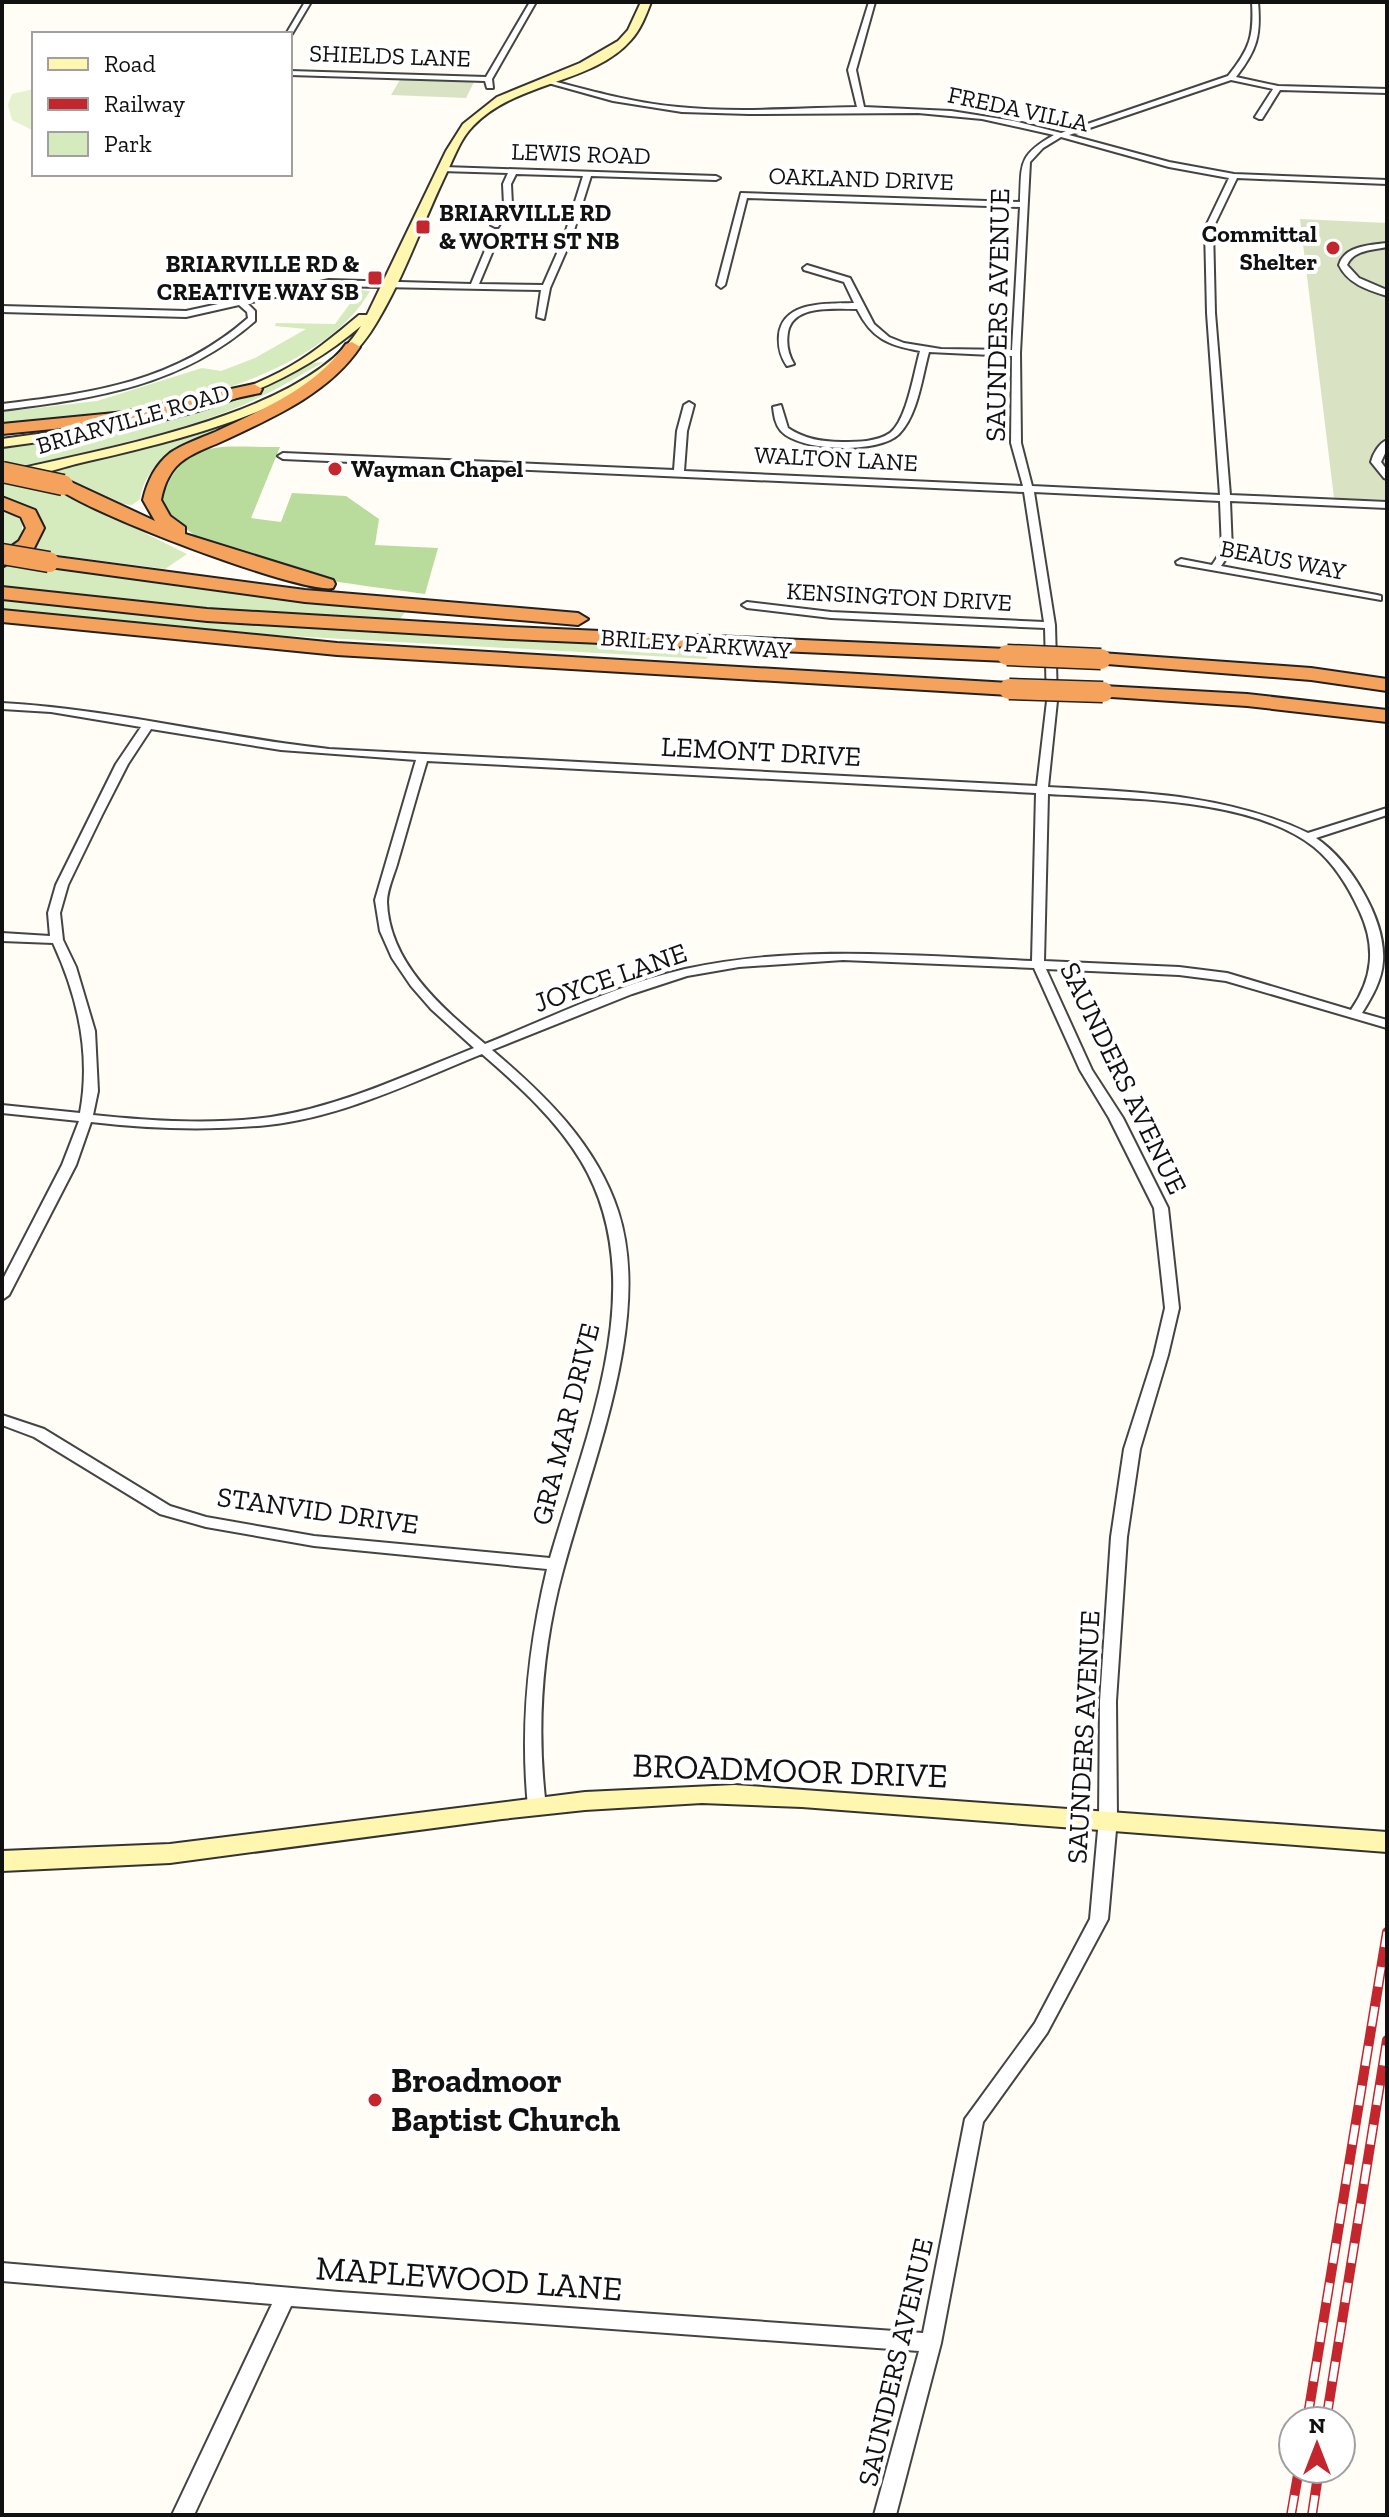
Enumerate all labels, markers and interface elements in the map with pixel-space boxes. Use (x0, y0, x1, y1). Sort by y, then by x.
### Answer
legend (32, 32, 292, 176)
street label: SHIELDS LANE (309, 38, 471, 73)
text: Road (104, 49, 156, 78)
street label: FREDA VILLA (945, 79, 1091, 138)
text: Railway (104, 89, 186, 118)
text: Park (104, 129, 152, 158)
street label: LEWIS ROAD (511, 137, 651, 170)
street label: OAKLAND DRIVE (768, 161, 954, 196)
street label: SAUNDERS AVENUE (979, 188, 1016, 442)
place label: BRIARVILLE RD & WORTH ST NB (439, 198, 620, 255)
marker: BRIARVILLE RD & WORTH ST NB (414, 218, 432, 236)
place label: Committal Shelter (1202, 219, 1317, 276)
marker: Committal Shelter (1324, 239, 1342, 257)
place label: BRIARVILLE RD & CREATIVE WAY SB (157, 249, 359, 306)
marker: BRIARVILLE RD & CREATIVE WAY SB (366, 269, 384, 287)
street label: BRIARVILLE ROAD (33, 377, 233, 460)
street label: WALTON LANE (753, 440, 919, 477)
place label: Wayman Chapel (351, 454, 524, 483)
marker: Wayman Chapel (326, 460, 344, 478)
street label: BEAUS WAY (1218, 533, 1349, 586)
street label: KENSINGTON DRIVE (786, 576, 1012, 617)
street label: BRILEY PARKWAY (600, 622, 793, 665)
street label: LEMONT DRIVE (660, 730, 862, 773)
street label: JOYCE LANE (529, 936, 691, 1019)
street label: SAUNDERS AVENUE (1053, 957, 1194, 1199)
street label: GRA MAR DRIVE (524, 1320, 607, 1529)
street label: STANVID DRIVE (215, 1480, 421, 1541)
street label: SAUNDERS AVENUE (1060, 1609, 1107, 1865)
street label: BROADMOOR DRIVE (632, 1745, 948, 1796)
place label: Broadmoor Baptist Church (391, 2060, 621, 2140)
marker: Broadmoor Baptist Church (366, 2091, 384, 2109)
street label: SAUNDERS AVENUE (851, 2235, 940, 2489)
street label: MAPLEWOOD LANE (314, 2247, 624, 2310)
north arrow (1277, 2405, 1357, 2485)
text: N (1309, 2412, 1326, 2439)

